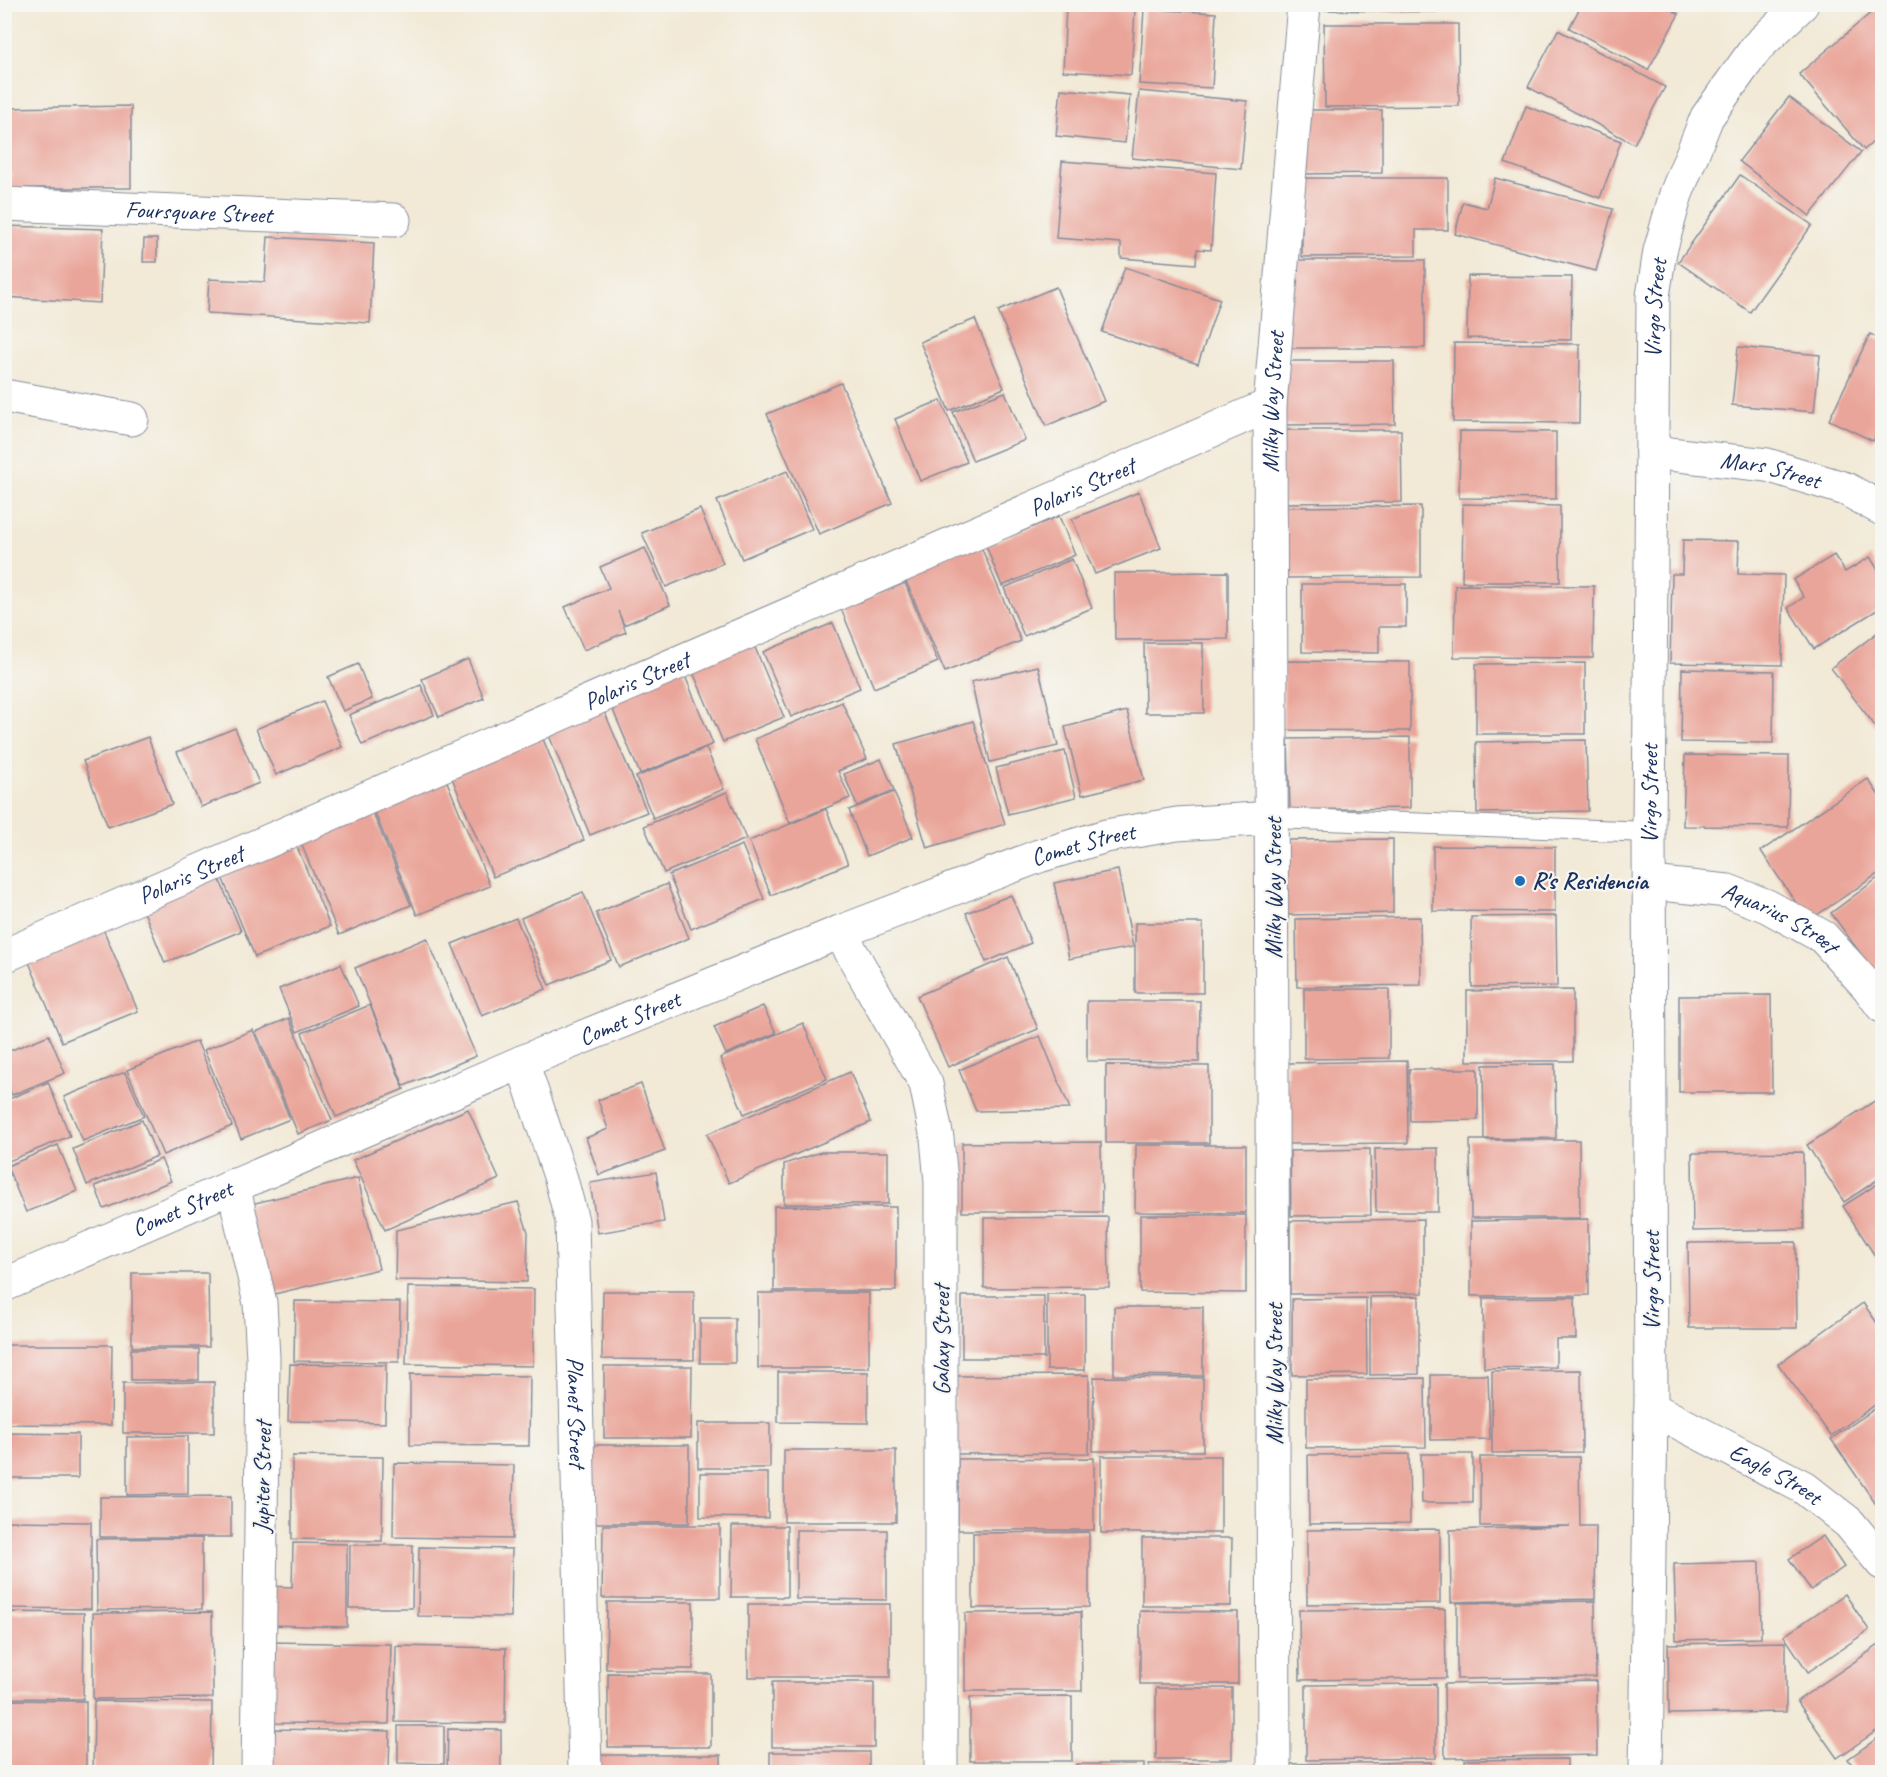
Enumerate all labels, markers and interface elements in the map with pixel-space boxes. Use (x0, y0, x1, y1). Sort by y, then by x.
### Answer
street label: Foursquare Street (125, 194, 275, 230)
street label: Virgo Street (1638, 254, 1674, 358)
street label: Milky Way Street (1255, 328, 1291, 473)
street label: Mars Street (1719, 445, 1826, 496)
street label: Polaris Street (1025, 449, 1142, 523)
street label: Polaris Street (579, 643, 697, 717)
street label: Virgo Street (1634, 742, 1665, 844)
street label: Milky Way Street (1258, 815, 1288, 959)
street label: Comet Street (1026, 816, 1139, 873)
street label: Polaris Street (134, 837, 251, 911)
place label: R's Residencia (1532, 866, 1650, 896)
marker: R's Residencia (1513, 874, 1527, 888)
street label: Aquarius Street (1718, 875, 1847, 962)
street label: Comet Street (574, 983, 686, 1052)
street label: Comet Street (127, 1173, 239, 1243)
street label: Virgo Street (1636, 1229, 1666, 1331)
street label: Galaxy Street (926, 1282, 956, 1395)
street label: Milky Way Street (1259, 1301, 1289, 1445)
street label: Planet Street (560, 1357, 593, 1471)
street label: Jupiter Street (246, 1418, 278, 1534)
street label: Eagle Street (1724, 1436, 1830, 1513)

